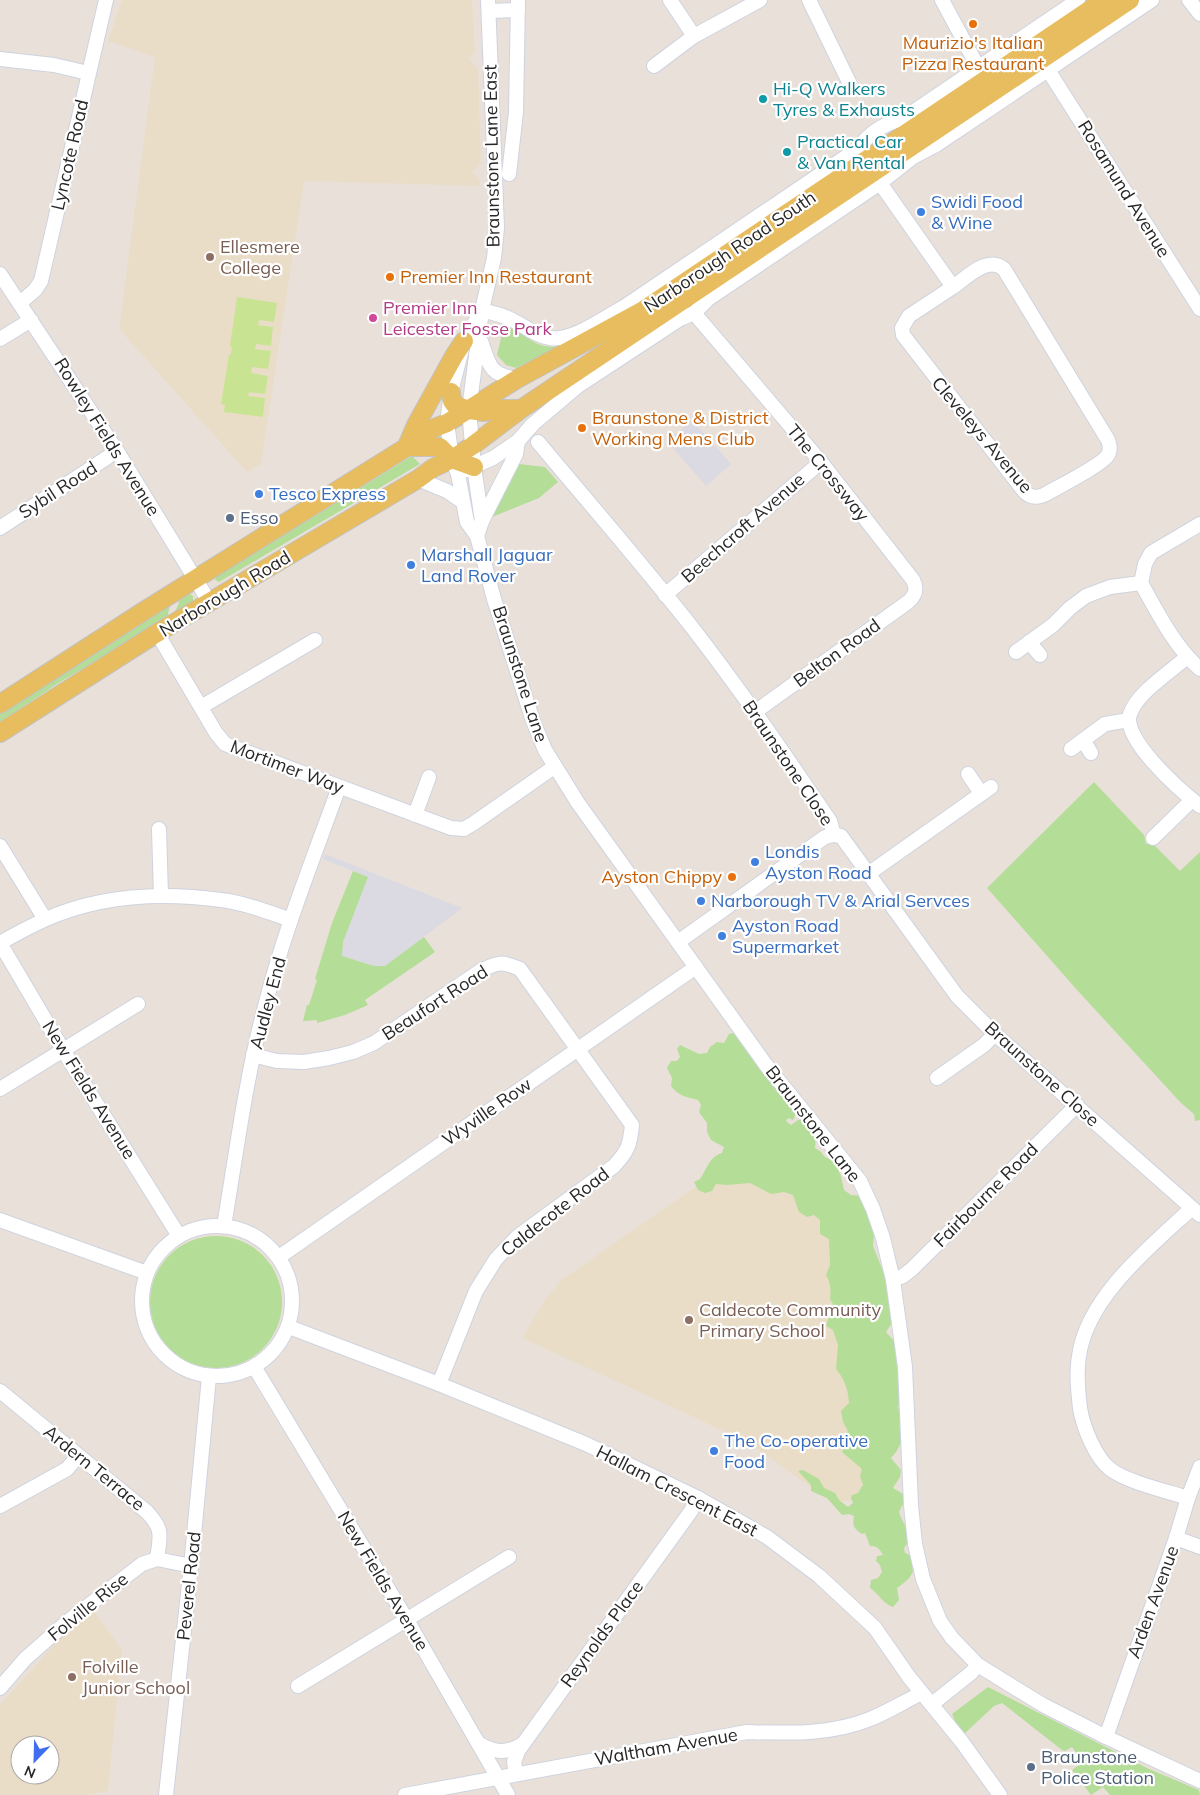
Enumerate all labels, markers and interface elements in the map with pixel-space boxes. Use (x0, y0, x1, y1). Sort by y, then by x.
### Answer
marker: Maurizio's Italian Pizza Restaurant (967, 18, 979, 30)
place label: Maurizio's Italian Pizza Restaurant (902, 31, 1044, 75)
street label: Braunstone Lane East (478, 64, 505, 248)
place label: Hi-Q Walkers Tyres & Exhausts (773, 77, 915, 121)
marker: Hi-Q Walkers Tyres & Exhausts (757, 93, 769, 105)
street label: Lyncote Road (46, 97, 93, 212)
street label: Rosamund Avenue (1073, 116, 1176, 261)
place label: Practical Car & Van Rental (797, 130, 905, 174)
marker: Practical Car & Van Rental (781, 146, 793, 158)
street label: Narborough Road South (639, 185, 820, 318)
place label: Swidi Food & Wine (931, 190, 1023, 234)
marker: Swidi Food & Wine (915, 206, 927, 218)
place label: Ellesmere College (220, 235, 300, 279)
marker: Ellesmere College (204, 251, 216, 263)
place label: Premier Inn Restaurant (400, 265, 592, 288)
marker: Premier Inn Restaurant (384, 271, 396, 283)
place label: Premier Inn Leicester Fosse Park (383, 296, 552, 340)
marker: Premier Inn Leicester Fosse Park (367, 312, 379, 324)
street label: Rowley Fields Avenue (49, 354, 165, 520)
street label: Cleveleys Avenue (927, 372, 1038, 498)
place label: Braunstone & District Working Mens Club (592, 406, 768, 450)
street label: The Crossway (782, 419, 875, 526)
marker: Braunstone & District Working Mens Club (576, 422, 588, 434)
street label: Sybil Road (14, 456, 101, 523)
street label: Beechcroft Avenue (676, 468, 809, 588)
place label: Tesco Express (269, 482, 386, 505)
marker: Tesco Express (253, 488, 265, 500)
place label: Esso (240, 506, 279, 529)
marker: Esso (224, 512, 236, 524)
place label: Marshall Jaguar Land Rover (421, 543, 553, 587)
street label: Narborough Road (155, 545, 295, 642)
marker: Marshall Jaguar Land Rover (405, 559, 417, 571)
street label: Braunstone Lane (488, 603, 553, 745)
street label: Belton Road (789, 613, 885, 692)
street label: Braunstone Close (738, 696, 839, 830)
street label: Mortimer Way (227, 734, 347, 799)
place label: Londis Ayston Road (765, 840, 872, 884)
marker: Londis Ayston Road (749, 856, 761, 868)
place label: Ayston Chippy (601, 865, 722, 888)
marker: Ayston Chippy (726, 871, 738, 883)
place label: Narborough TV & Arial Servces (711, 889, 970, 912)
marker: Narborough TV & Arial Servces (695, 895, 707, 907)
place label: Ayston Road Supermarket (732, 914, 839, 958)
marker: Ayston Road Supermarket (716, 930, 728, 942)
street label: Audley End (244, 954, 291, 1052)
street label: Beaufort Road (378, 960, 492, 1045)
street label: New Fields Avenue (38, 1016, 141, 1163)
street label: Braunstone Close (980, 1016, 1104, 1131)
street label: Braunstone Lane (761, 1061, 866, 1187)
street label: Wyville Row (437, 1072, 536, 1151)
street label: Fairbourne Road (929, 1138, 1043, 1252)
street label: Caldecote Road (496, 1162, 614, 1261)
place label: Caldecote Community Primary School (699, 1298, 882, 1342)
marker: Caldecote Community Primary School (683, 1314, 695, 1326)
street label: Ardern Terrace (39, 1420, 150, 1515)
place label: The Co-operative Food (724, 1429, 868, 1473)
street label: Hallam Crescent East (593, 1440, 762, 1541)
marker: The Co-operative Food (708, 1445, 720, 1457)
street label: New Fields Avenue (333, 1507, 434, 1655)
street label: Peverel Road (171, 1530, 206, 1642)
street label: Arden Avenue (1122, 1542, 1184, 1661)
street label: Folville Rise (43, 1567, 132, 1646)
street label: Reynolds Place (555, 1576, 648, 1692)
place label: Folville Junior School (82, 1655, 190, 1699)
marker: Folville Junior School (66, 1671, 78, 1683)
street label: Waltham Avenue (593, 1723, 739, 1770)
north arrow (10, 1735, 60, 1785)
place label: Braunstone Police Station (1041, 1745, 1154, 1789)
marker: Braunstone Police Station (1025, 1761, 1037, 1773)
text: N (22, 1762, 38, 1782)

